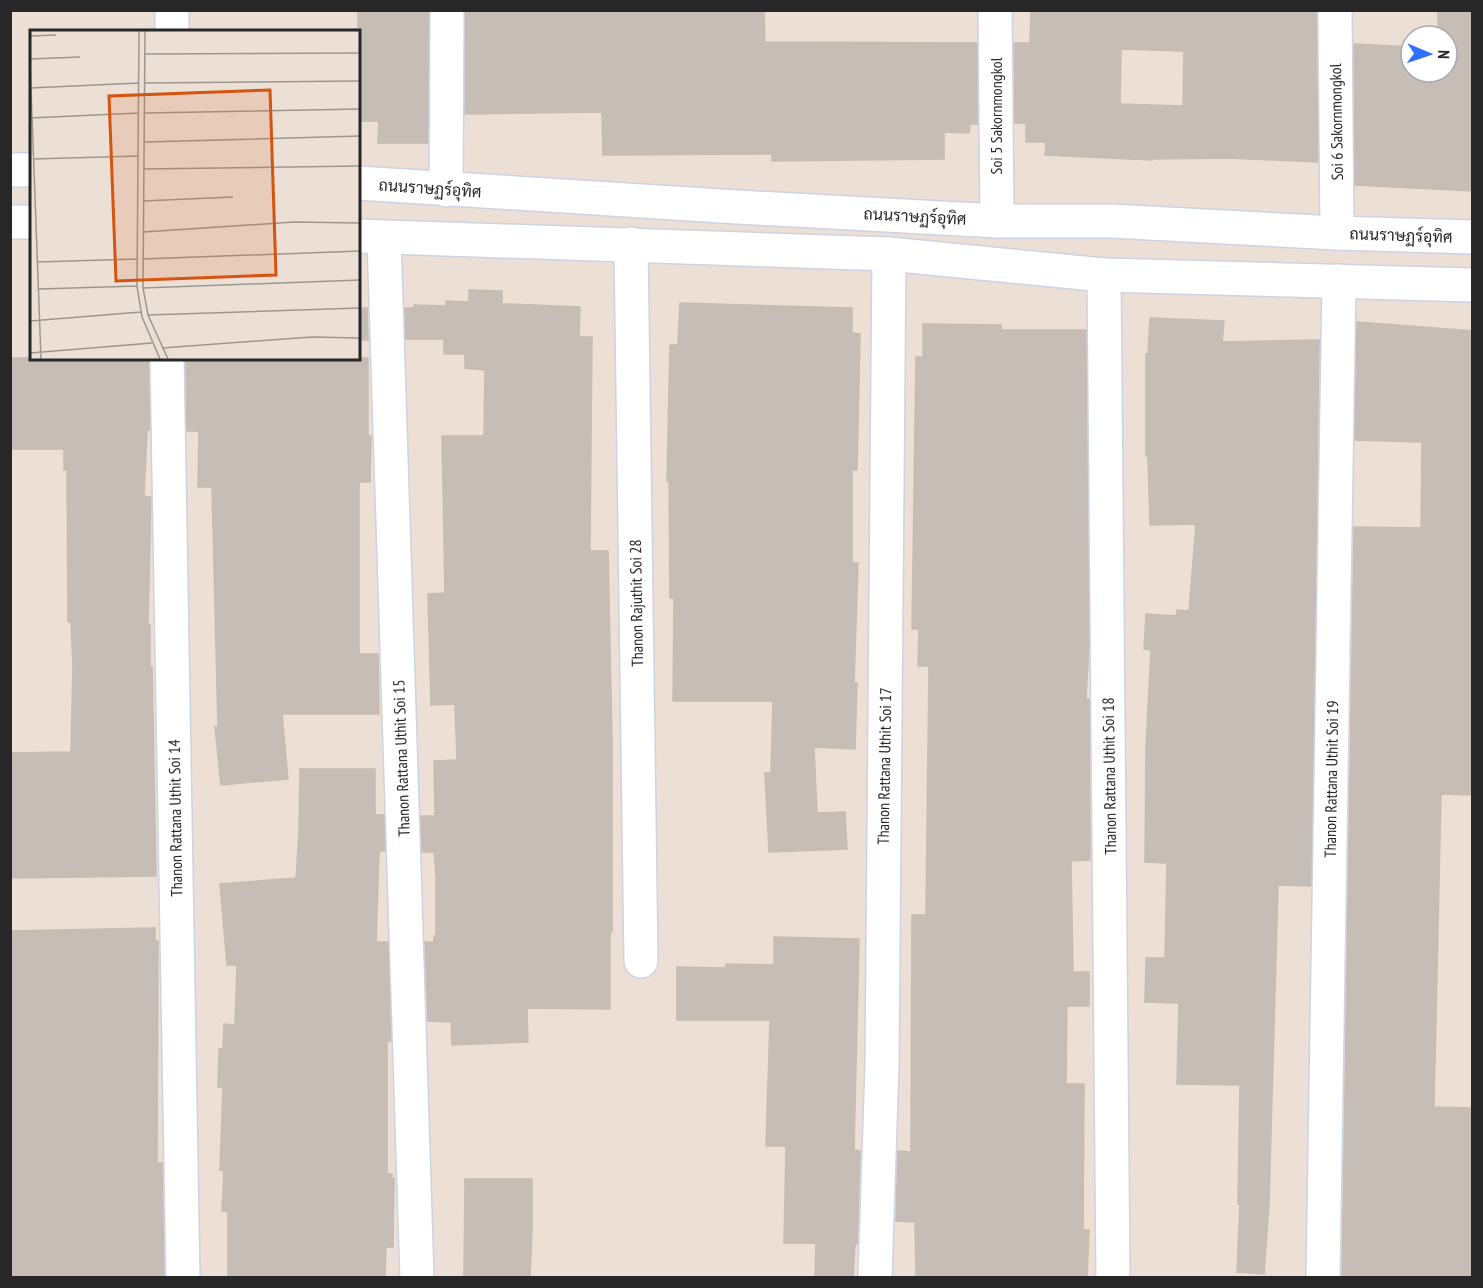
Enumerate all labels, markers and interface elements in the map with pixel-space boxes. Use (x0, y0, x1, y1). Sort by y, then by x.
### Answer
north arrow (1399, 24, 1459, 84)
inset map (30, 30, 360, 360)
text: N (1434, 50, 1454, 59)
street label: Soi 5 Sakornmongkol (986, 57, 1006, 174)
street label: Soi 6 Sakornmongkol (1325, 63, 1347, 181)
street label: ถนนราษฏร์อุทิศ (378, 172, 482, 204)
street label: ถนนราษฏร์อุทิศ (863, 201, 967, 231)
street label: ถนนราษฏร์อุทิศ (1349, 221, 1453, 249)
street label: Thanon Rajuthit Soi 28 (625, 539, 647, 667)
street label: Thanon Rattana Uthit Soi 15 (388, 679, 414, 837)
street label: Thanon Rattana Uthit Soi 17 (873, 687, 895, 845)
street label: Thanon Rattana Uthit Soi 18 (1098, 697, 1120, 855)
street label: Thanon Rattana Uthit Soi 19 (1320, 700, 1342, 858)
street label: Thanon Rattana Uthit Soi 14 (164, 739, 186, 897)

